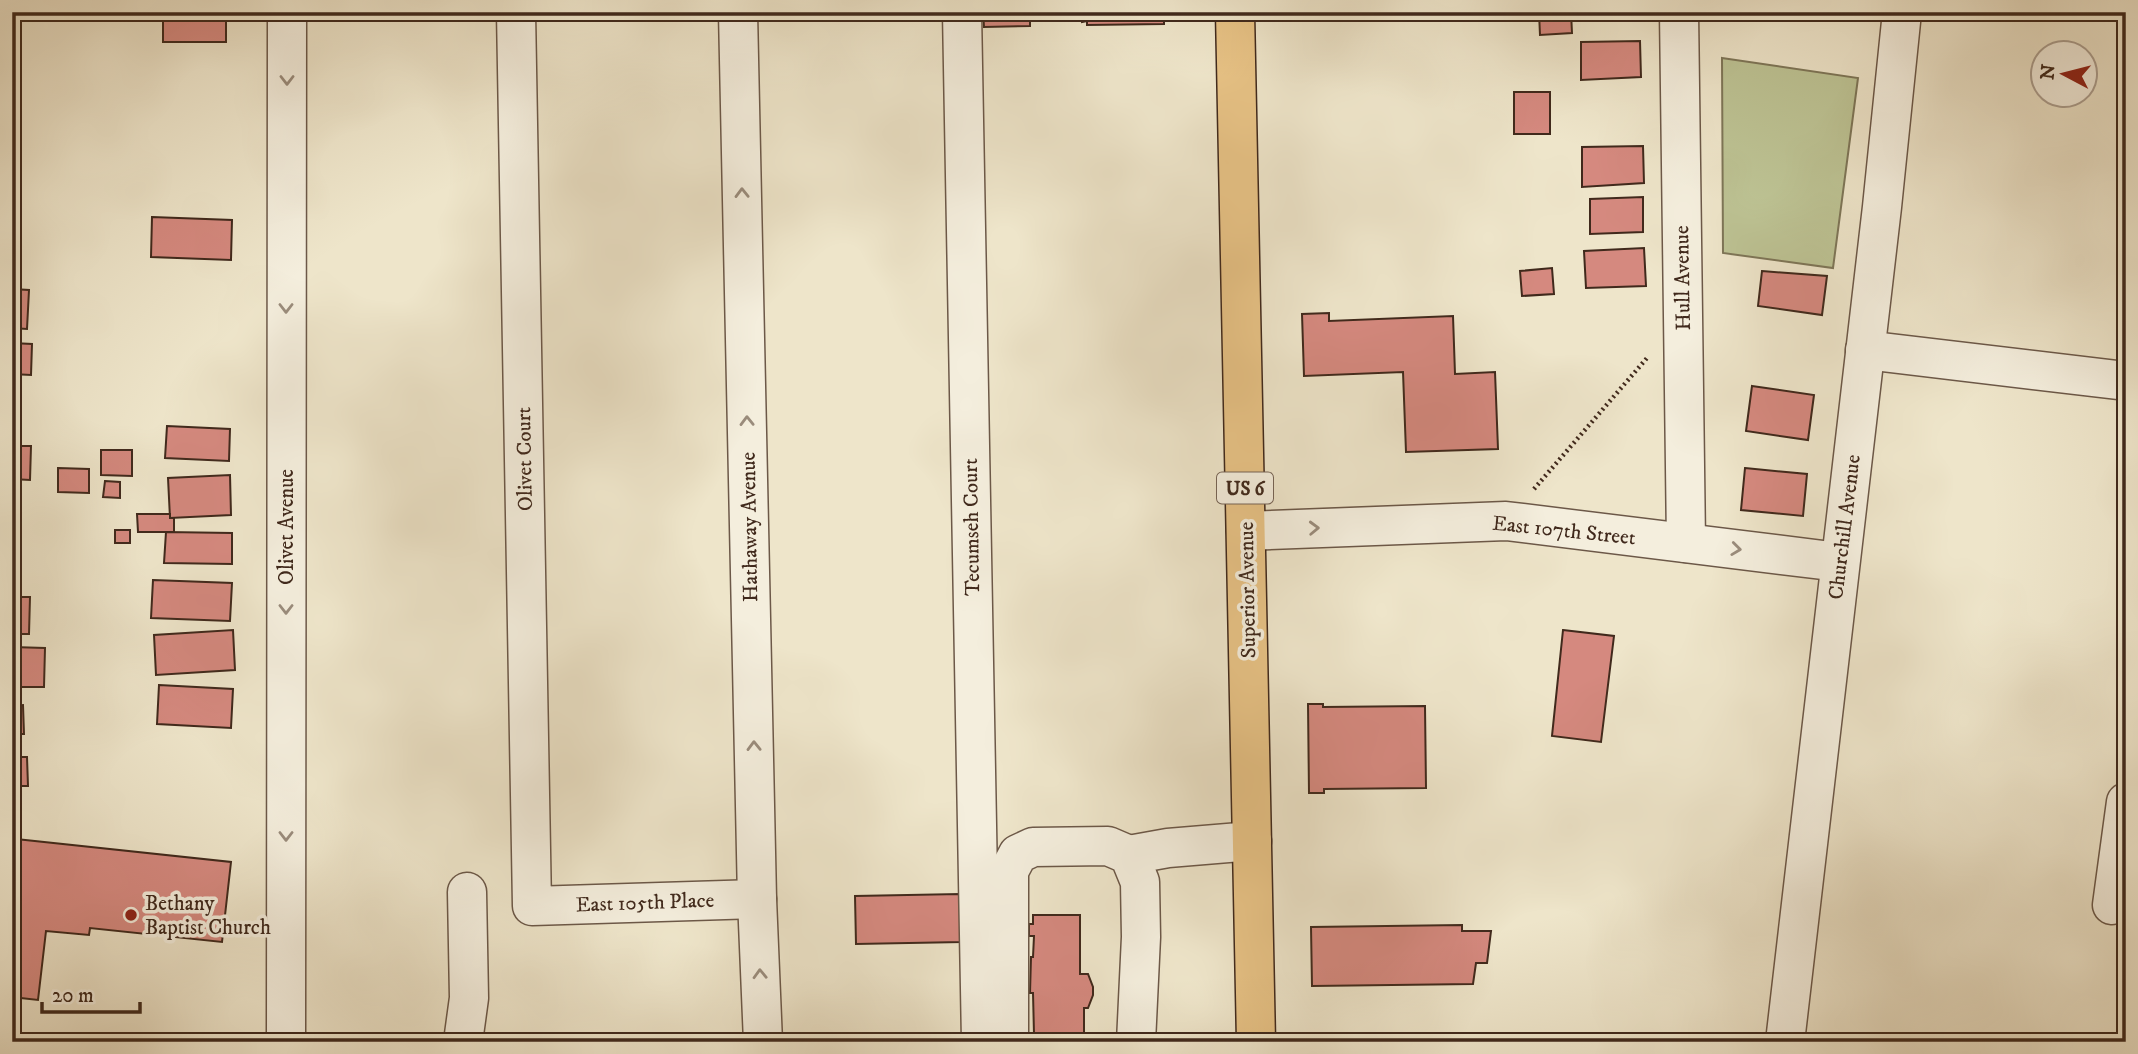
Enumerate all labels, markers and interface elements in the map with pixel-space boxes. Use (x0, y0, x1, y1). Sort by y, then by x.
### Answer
north arrow (2030, 38, 2100, 108)
text: N (2036, 63, 2061, 81)
one-way arrow (279, 76, 295, 86)
one-way arrow (734, 188, 750, 198)
street label: Hull Avenue (1669, 225, 1697, 331)
one-way arrow (278, 303, 294, 314)
street label: Olivet Court (511, 406, 539, 511)
one-way arrow (739, 415, 755, 425)
street label: Hathaway Avenue (736, 451, 764, 602)
street label: Churchill Avenue (1823, 453, 1867, 601)
street label: Tecumseh Court (958, 458, 986, 596)
street label: Olivet Avenue (274, 469, 300, 585)
road number: US 6 (1217, 472, 1273, 503)
street label: East 107th Street (1491, 511, 1637, 551)
street label: Superior Avenue (1234, 521, 1262, 659)
one-way arrow (1309, 521, 1320, 536)
one-way arrow (1730, 542, 1742, 557)
one-way arrow (278, 604, 294, 615)
one-way arrow (746, 740, 762, 751)
one-way arrow (278, 832, 294, 842)
street label: East 105th Place (575, 888, 715, 918)
place label: Bethany Baptist Church (145, 891, 271, 941)
marker: Bethany Baptist Church (123, 907, 139, 923)
one-way arrow (753, 968, 768, 979)
scale bar (42, 970, 140, 1014)
text: 20 m (52, 983, 94, 1009)

